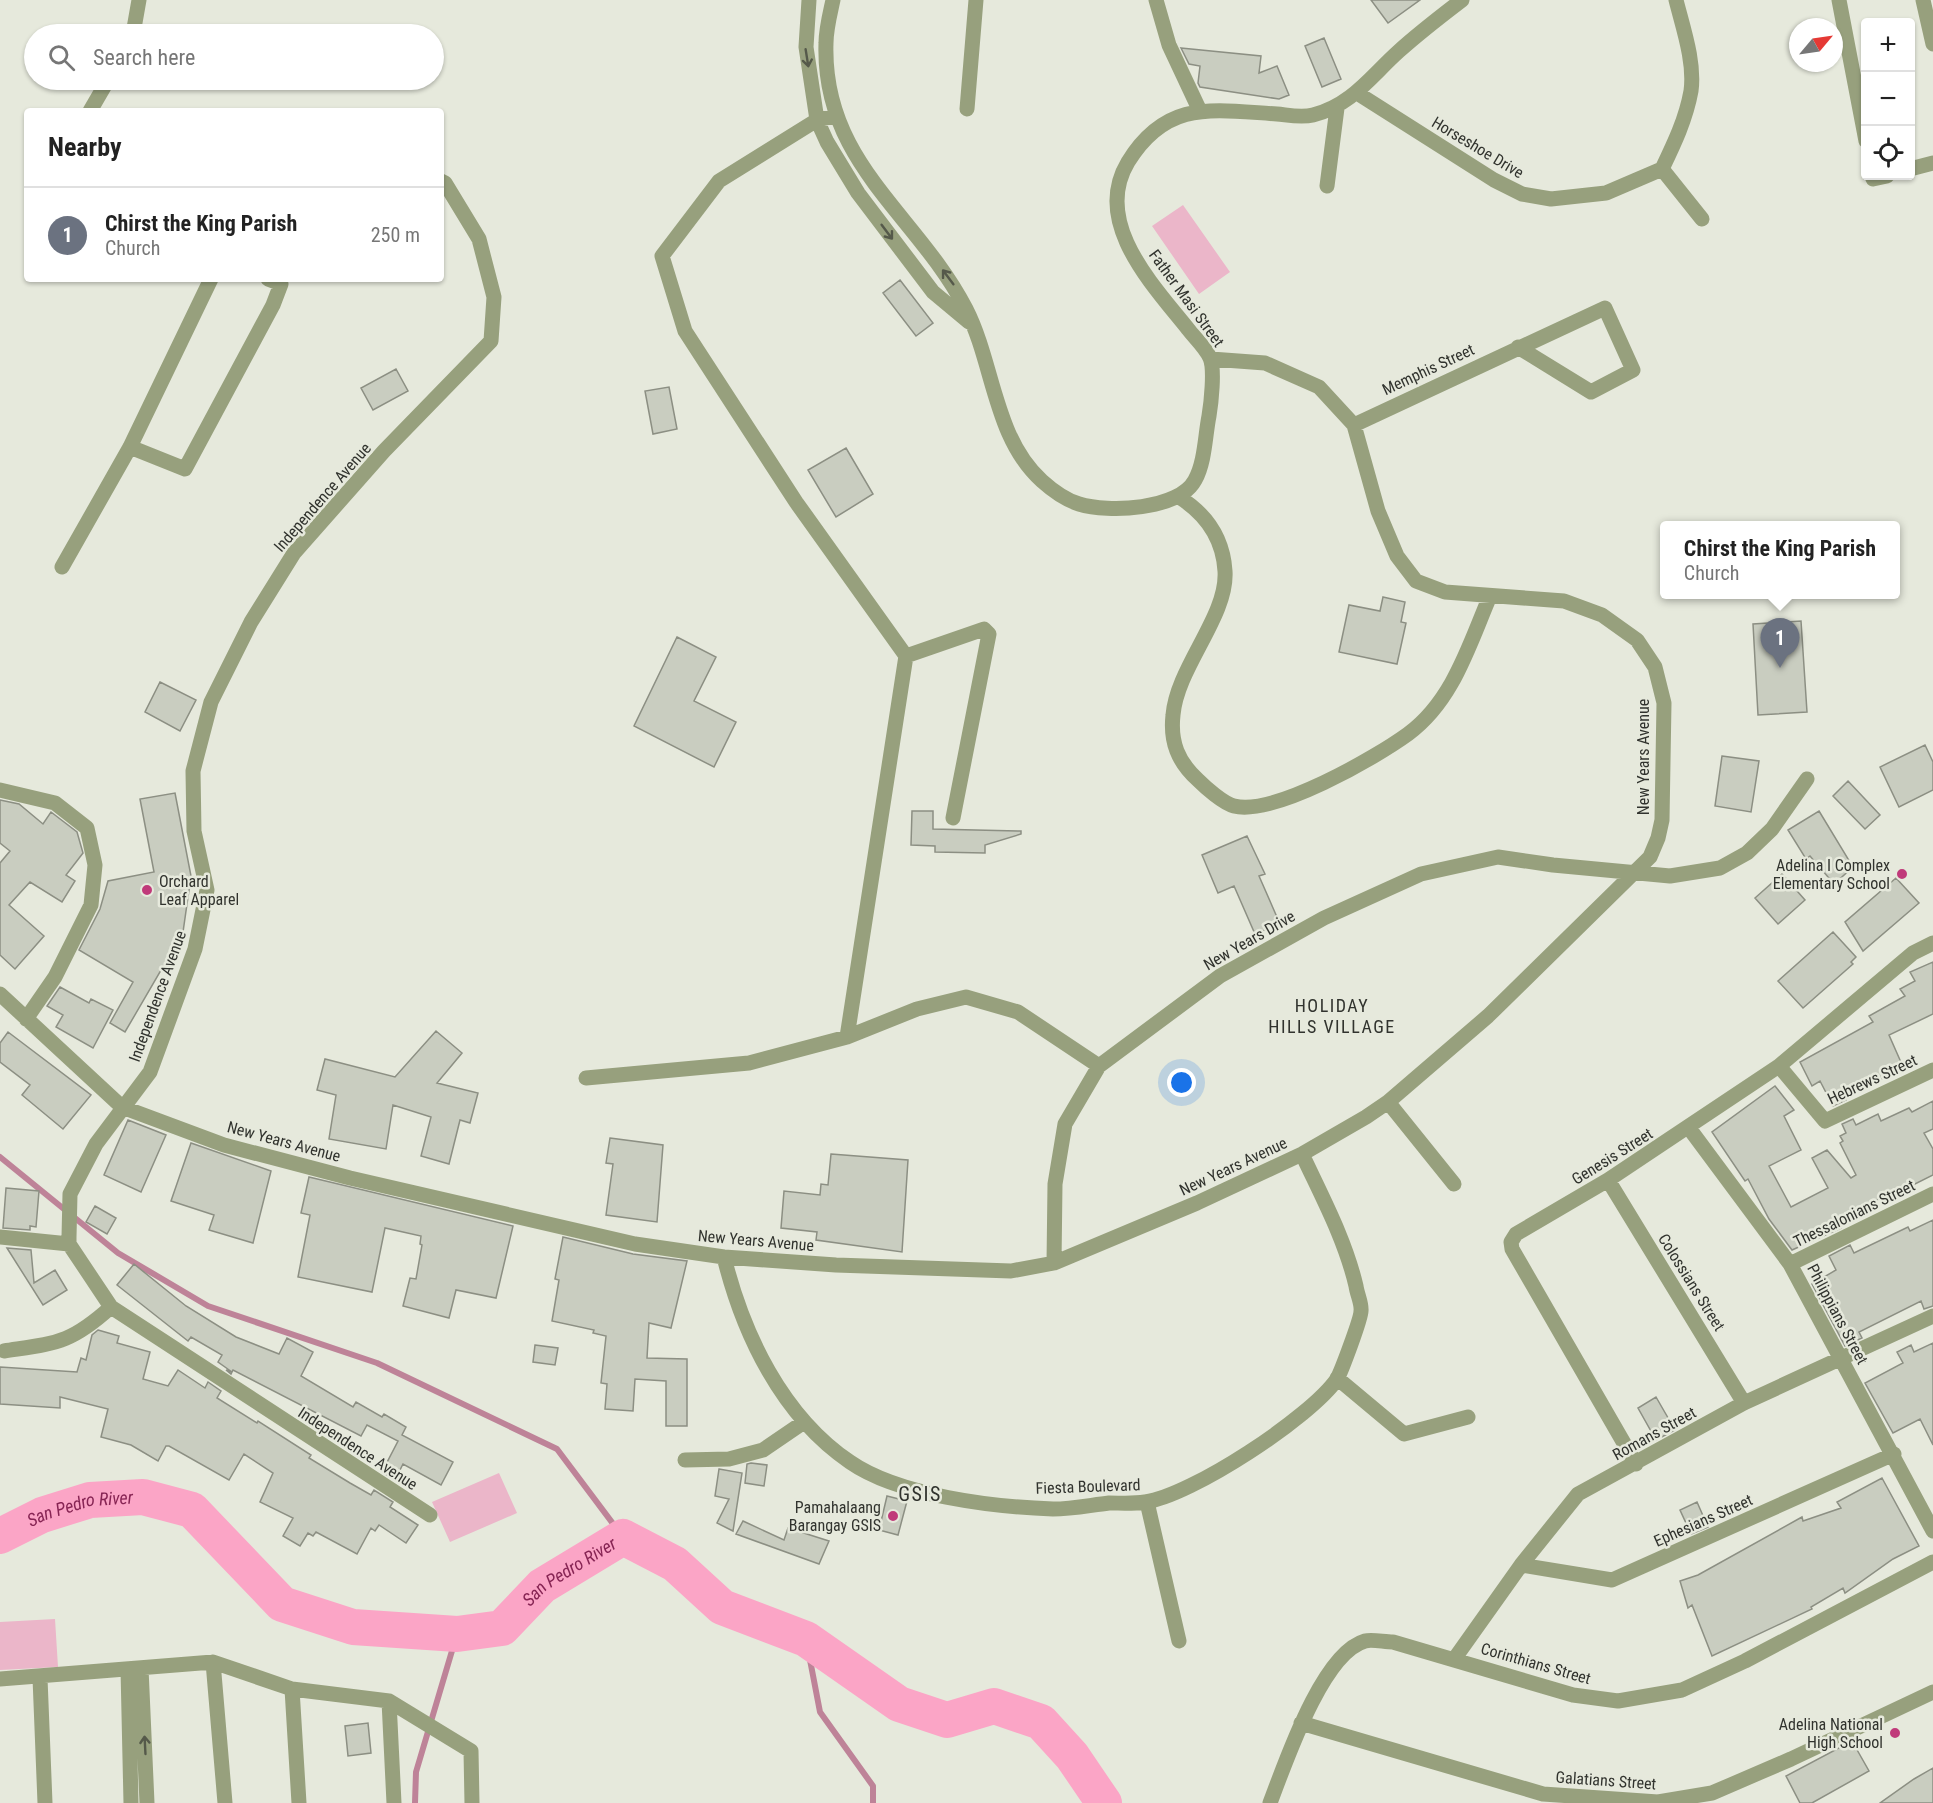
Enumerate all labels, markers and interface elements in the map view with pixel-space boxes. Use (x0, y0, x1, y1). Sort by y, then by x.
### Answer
north arrow (1789, 18, 1843, 72)
map controls (1861, 18, 1915, 180)
button: + (1861, 18, 1915, 72)
search box (24, 24, 444, 90)
icon: search (45, 41, 78, 74)
text: Search here (93, 45, 195, 70)
one-way arrow (802, 48, 813, 68)
button: − (1861, 72, 1915, 126)
street label: Horseshoe Drive (1428, 113, 1527, 182)
button: locate (1861, 126, 1915, 180)
text: Nearby (48, 132, 122, 162)
text: Chirst the King Parish (105, 211, 297, 236)
text: 1 (62, 223, 73, 247)
text: 250 m (371, 223, 420, 247)
one-way arrow (881, 223, 894, 239)
text: Church (105, 236, 160, 260)
street label: Father Masi Street (1145, 246, 1228, 351)
one-way arrow (941, 269, 954, 285)
street label: Memphis Street (1379, 340, 1477, 399)
street label: Independence Avenue (270, 439, 375, 556)
popup (1660, 521, 1900, 599)
text: Chirst the King Parish (1684, 536, 1876, 561)
text: Church (1684, 561, 1739, 585)
pin: 1 (1760, 618, 1800, 668)
street label: New Years Avenue (1634, 699, 1653, 815)
place label: Adelina I Complex Elementary School (1773, 856, 1890, 893)
marker: Adelina I Complex Elementary School (1895, 867, 1909, 881)
place label: Orchard Leaf Apparel (159, 872, 239, 909)
marker: Orchard Leaf Apparel (140, 883, 154, 897)
street label: New Years Drive (1200, 907, 1298, 974)
street label: Independence Avenue (125, 928, 190, 1064)
district label: HOLIDAY HILLS VILLAGE (1268, 995, 1396, 1037)
street label: Hebrews Street (1825, 1050, 1920, 1108)
your location (1167, 1068, 1196, 1097)
street label: New Years Avenue (225, 1117, 343, 1166)
street label: Genesis Street (1568, 1124, 1656, 1189)
street label: New Years Avenue (1176, 1133, 1290, 1200)
street label: Thessalonians Street (1790, 1176, 1918, 1251)
street label: New Years Avenue (697, 1226, 815, 1255)
street label: Colossians Street (1654, 1230, 1729, 1335)
street label: Philippians Street (1803, 1261, 1872, 1368)
street label: Independence Avenue (295, 1403, 421, 1494)
street label: Romans Street (1609, 1403, 1700, 1464)
street label: Fiesta Boulevard (1035, 1475, 1141, 1498)
district label: GSIS (898, 1482, 942, 1506)
water label: San Pedro River (23, 1487, 134, 1531)
street label: Ephesians Street (1651, 1490, 1756, 1551)
place label: Pamahalaang Barangay GSIS (789, 1498, 881, 1535)
marker: Pamahalaang Barangay GSIS (886, 1509, 900, 1523)
water label: San Pedro River (518, 1532, 620, 1610)
street label: Corinthians Street (1479, 1639, 1593, 1688)
place label: Adelina National High School (1779, 1715, 1883, 1752)
marker: Adelina National High School (1888, 1726, 1902, 1740)
one-way arrow (139, 1735, 150, 1755)
street label: Galatians Street (1555, 1768, 1657, 1794)

